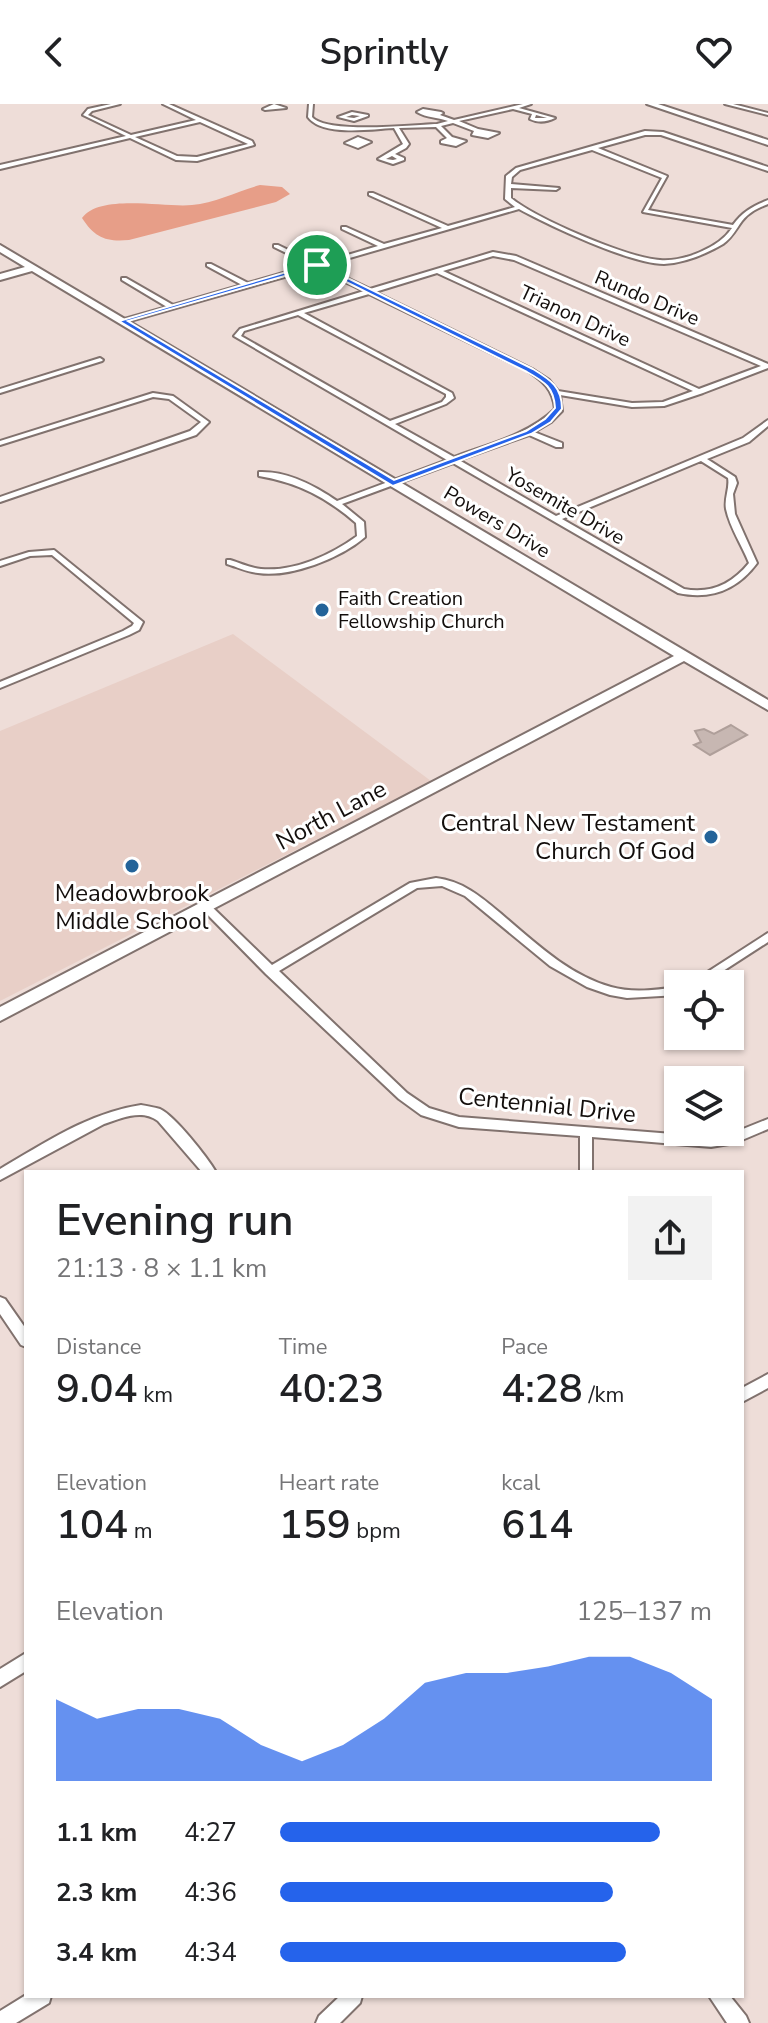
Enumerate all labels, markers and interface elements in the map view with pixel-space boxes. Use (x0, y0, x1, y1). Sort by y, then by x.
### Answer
text: Sprintly (319, 28, 449, 77)
icon: back (32, 30, 76, 74)
icon: heart (692, 30, 736, 74)
pin (283, 231, 351, 299)
icon: arrive (295, 243, 339, 287)
street label: Rundo Drive (590, 264, 704, 332)
street label: Trianon Drive (515, 279, 635, 353)
street label: Yosemite Drive (500, 460, 630, 551)
street label: Powers Drive (439, 480, 555, 564)
place label: Faith Creation Fellowship Church (338, 585, 505, 635)
marker: Faith Creation Fellowship Church (313, 601, 331, 619)
street label: North Lane (270, 773, 392, 857)
place label: Central New Testament Church Of God (440, 807, 696, 867)
marker: Central New Testament Church Of God (702, 828, 720, 846)
marker: Meadowbrook Middle School (123, 857, 141, 875)
place label: Meadowbrook Middle School (55, 877, 210, 937)
map controls (664, 970, 744, 1146)
button: locate (664, 970, 744, 1050)
button: layers (664, 1066, 744, 1146)
street label: Centennial Drive (457, 1080, 637, 1130)
text: Evening run (56, 1191, 294, 1251)
button: share (628, 1196, 712, 1280)
text: 21:13 · 8 × 1.1 km (56, 1251, 267, 1286)
text: Distance (56, 1332, 141, 1362)
text: Time (279, 1332, 328, 1362)
text: Pace (501, 1332, 548, 1362)
text: 9.04 (56, 1362, 137, 1416)
text: 40:23 (279, 1362, 384, 1416)
text: 4:28 (501, 1362, 583, 1416)
text: km (137, 1380, 173, 1410)
text: /km (583, 1380, 624, 1410)
text: Elevation (56, 1468, 147, 1498)
text: Heart rate (279, 1468, 379, 1498)
text: kcal (501, 1468, 540, 1498)
text: 104 (56, 1498, 128, 1552)
text: 159 (279, 1498, 351, 1552)
text: 614 (501, 1498, 573, 1552)
text: m (128, 1516, 153, 1546)
text: bpm (351, 1516, 401, 1546)
text: Elevation (56, 1594, 164, 1629)
text: 125–137 m (576, 1594, 712, 1629)
text: 1.1 km (56, 1815, 137, 1850)
text: 4:27 (184, 1815, 237, 1850)
text: 2.3 km (56, 1875, 137, 1910)
text: 4:36 (184, 1875, 237, 1910)
text: 3.4 km (56, 1935, 137, 1970)
text: 4:34 (184, 1935, 237, 1970)

